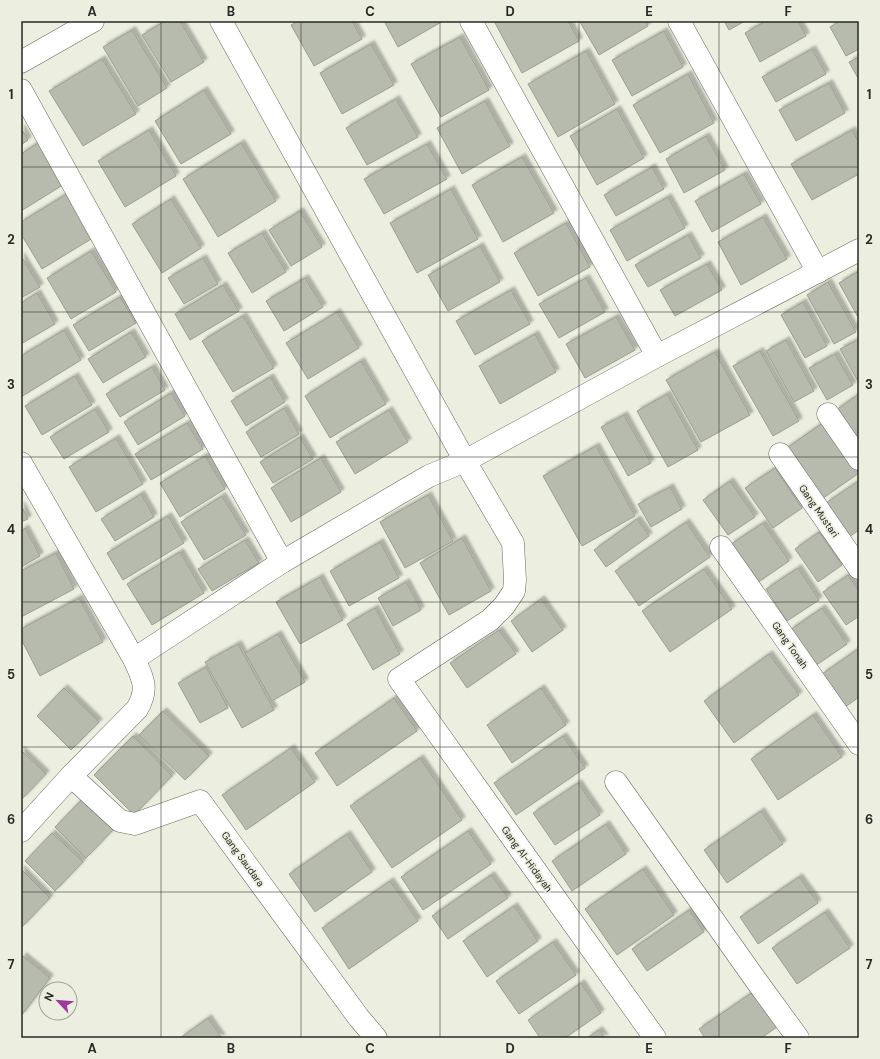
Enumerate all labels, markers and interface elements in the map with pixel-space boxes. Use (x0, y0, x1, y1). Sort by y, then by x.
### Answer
text: A (87, 3, 97, 20)
text: B (227, 3, 235, 20)
text: C (365, 3, 375, 20)
text: D (505, 3, 515, 20)
text: E (645, 3, 653, 20)
text: F (784, 3, 792, 20)
text: 1 (9, 86, 13, 103)
text: 1 (867, 86, 871, 103)
text: 2 (7, 231, 15, 248)
text: 2 (865, 231, 873, 248)
text: 3 (7, 376, 15, 393)
text: 3 (865, 376, 873, 393)
street label: Gang Mustari (796, 482, 842, 540)
text: 4 (7, 521, 15, 538)
text: 4 (865, 521, 873, 538)
street label: Gang Tonah (769, 619, 811, 671)
text: 5 (7, 666, 15, 683)
text: 5 (865, 666, 873, 683)
text: 6 (7, 811, 15, 828)
text: 6 (865, 811, 873, 828)
street label: Gang Al-Hidayah (499, 823, 555, 895)
street label: Gang Saudara (219, 829, 267, 889)
text: 7 (8, 956, 15, 973)
text: 7 (866, 956, 873, 973)
north arrow (38, 981, 78, 1021)
text: N (41, 990, 57, 1003)
text: A (87, 1040, 97, 1057)
text: B (227, 1040, 235, 1057)
text: C (365, 1040, 375, 1057)
text: D (505, 1040, 515, 1057)
text: E (645, 1040, 653, 1057)
text: F (784, 1040, 792, 1057)

